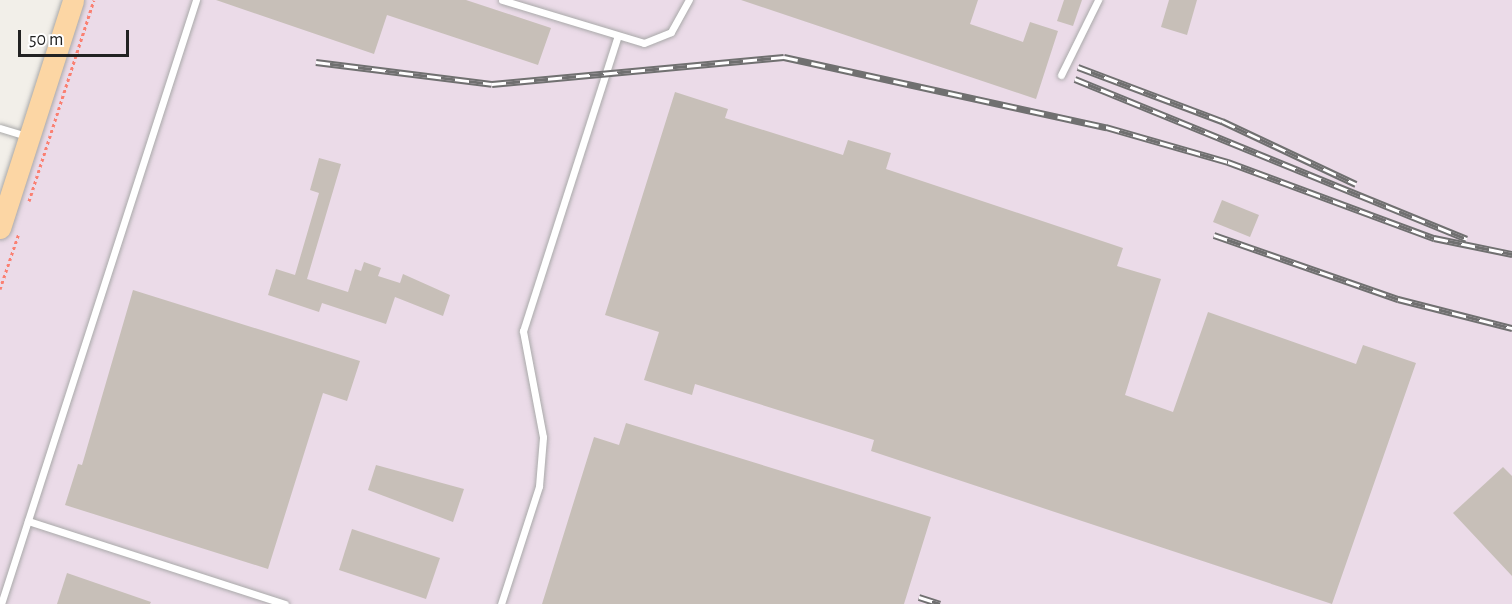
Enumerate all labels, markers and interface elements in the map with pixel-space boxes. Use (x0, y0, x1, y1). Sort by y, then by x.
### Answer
scale bar (21, 18, 132, 56)
text: 50 m (29, 31, 63, 49)

